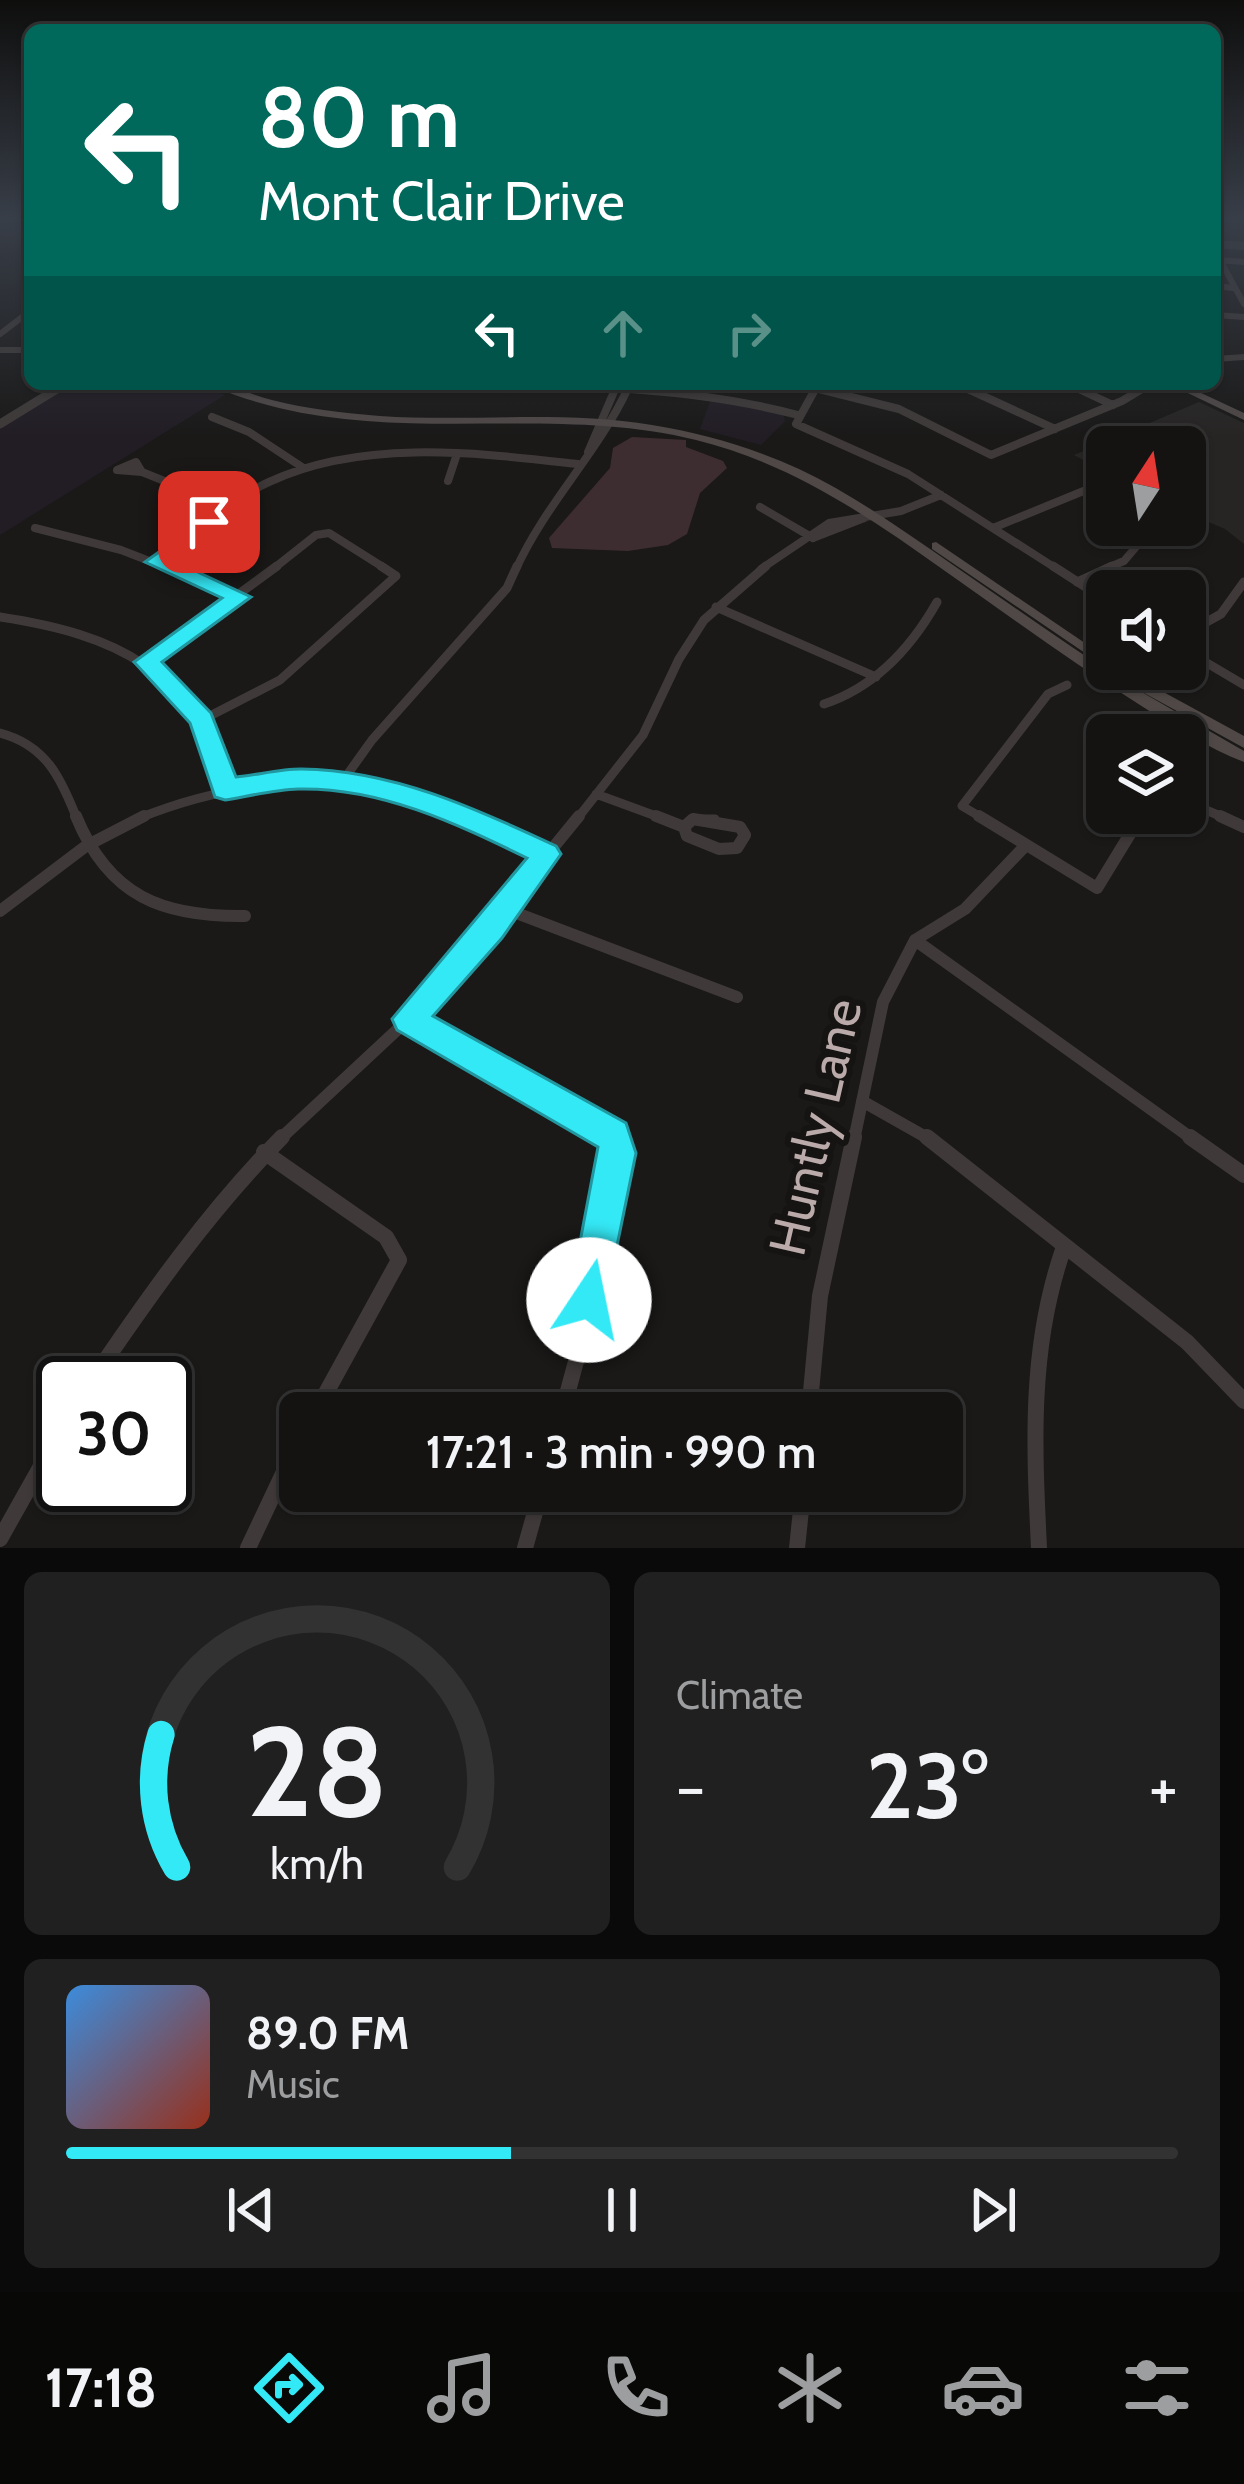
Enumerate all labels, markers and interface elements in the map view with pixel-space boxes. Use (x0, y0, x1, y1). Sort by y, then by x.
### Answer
text: 80 m (258, 66, 460, 168)
icon: left (60, 72, 216, 228)
text: Mont Clair Drive (258, 168, 625, 234)
icon: left (464, 300, 530, 366)
icon: ahead (590, 300, 656, 366)
icon: right (716, 300, 782, 366)
north arrow (1086, 426, 1206, 546)
map controls (1086, 426, 1206, 834)
pin (158, 471, 260, 573)
icon: arrive (176, 489, 242, 555)
button: sound (1086, 570, 1206, 690)
button: layers (1086, 714, 1206, 834)
street label: Huntly Lane (755, 993, 875, 1261)
position arrow (526, 1237, 652, 1363)
speed limit sign: 30 (36, 1356, 192, 1512)
text: 17:21 · 3 min · 990 m (426, 1425, 816, 1479)
text: Climate (676, 1671, 803, 1719)
text: 28 (246, 1696, 388, 1847)
text: 23° (866, 1731, 988, 1841)
text: − (676, 1746, 705, 1827)
text: + (1149, 1746, 1178, 1827)
text: km/h (270, 1837, 364, 1889)
text: 89.0 FM (246, 2006, 410, 2060)
text: Music (246, 2060, 340, 2108)
icon: previous (218, 2177, 284, 2243)
icon: pause (589, 2177, 655, 2243)
icon: next (960, 2177, 1026, 2243)
icon: directions (247, 2346, 331, 2430)
icon: music (420, 2346, 504, 2430)
icon: phone (594, 2346, 678, 2430)
icon: climate (768, 2346, 852, 2430)
icon: car (941, 2346, 1025, 2430)
icon: filters (1115, 2346, 1199, 2430)
text: 17:18 (45, 2355, 157, 2421)

